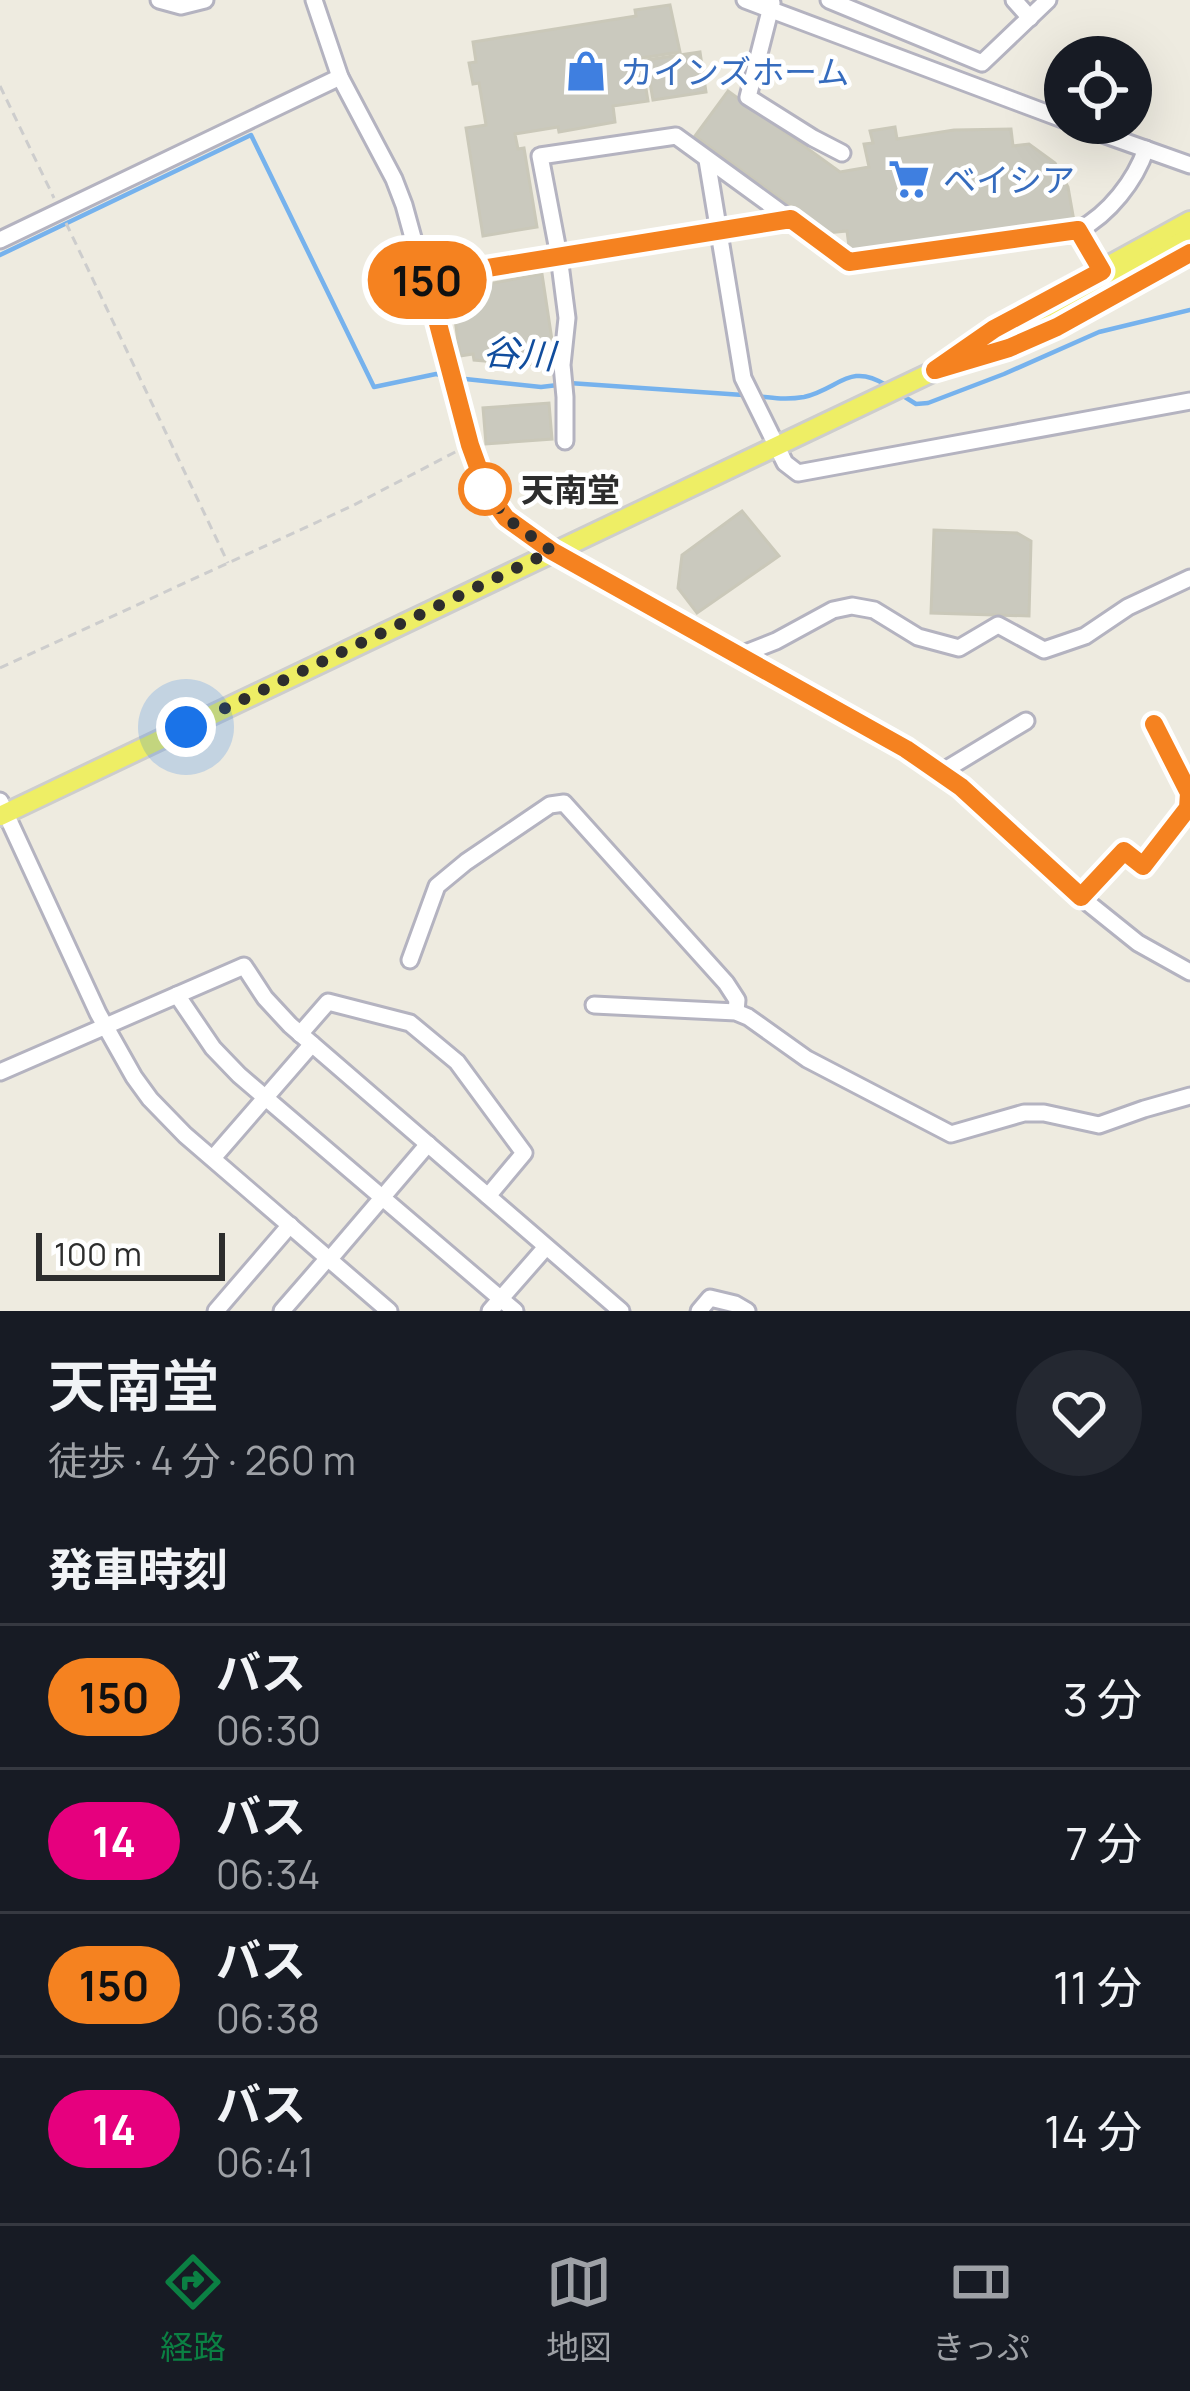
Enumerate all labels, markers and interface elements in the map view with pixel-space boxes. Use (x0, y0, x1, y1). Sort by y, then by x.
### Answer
map controls (1044, 36, 1152, 144)
button: locate (1044, 36, 1152, 144)
shop icon: カインズホーム (563, 48, 609, 94)
place label: カインズホーム (620, 49, 849, 94)
supermarket icon: ベイシア (886, 156, 932, 202)
place label: ベイシア (943, 157, 1075, 202)
line badge: 150 (358, 241, 496, 319)
text: 150 (392, 251, 462, 309)
water label: 谷川 (481, 326, 561, 380)
marker: 天南堂 (460, 464, 510, 514)
place label: 天南堂 (521, 467, 620, 512)
your location (156, 697, 216, 757)
scale bar (36, 1227, 225, 1280)
text: 100 m (54, 1231, 142, 1276)
text: 天南堂 (48, 1346, 219, 1424)
button: heart (1016, 1350, 1142, 1476)
text: 徒歩 · 4 分 · 260 m (48, 1433, 356, 1487)
text: 発車時刻 (48, 1538, 228, 1600)
text: バス (216, 1641, 306, 1703)
text: 150 (79, 1668, 149, 1726)
text: 3 分 (1063, 1668, 1142, 1730)
text: 06:30 (216, 1703, 321, 1757)
text: バス (216, 1785, 306, 1847)
text: 14 (92, 1812, 136, 1870)
text: 7 分 (1065, 1812, 1142, 1874)
text: 06:34 (216, 1847, 320, 1901)
text: バス (216, 1929, 306, 1991)
text: 150 (79, 1956, 149, 2014)
text: 11 分 (1053, 1956, 1142, 2018)
text: 06:38 (216, 1991, 320, 2045)
text: バス (216, 2073, 306, 2135)
text: 14 (92, 2100, 136, 2158)
text: 14 分 (1044, 2100, 1142, 2162)
text: 06:41 (216, 2135, 314, 2189)
tab: 経路 (160, 2249, 226, 2369)
tab: 地図 (546, 2249, 612, 2369)
tab: きっぷ (932, 2249, 1030, 2369)

